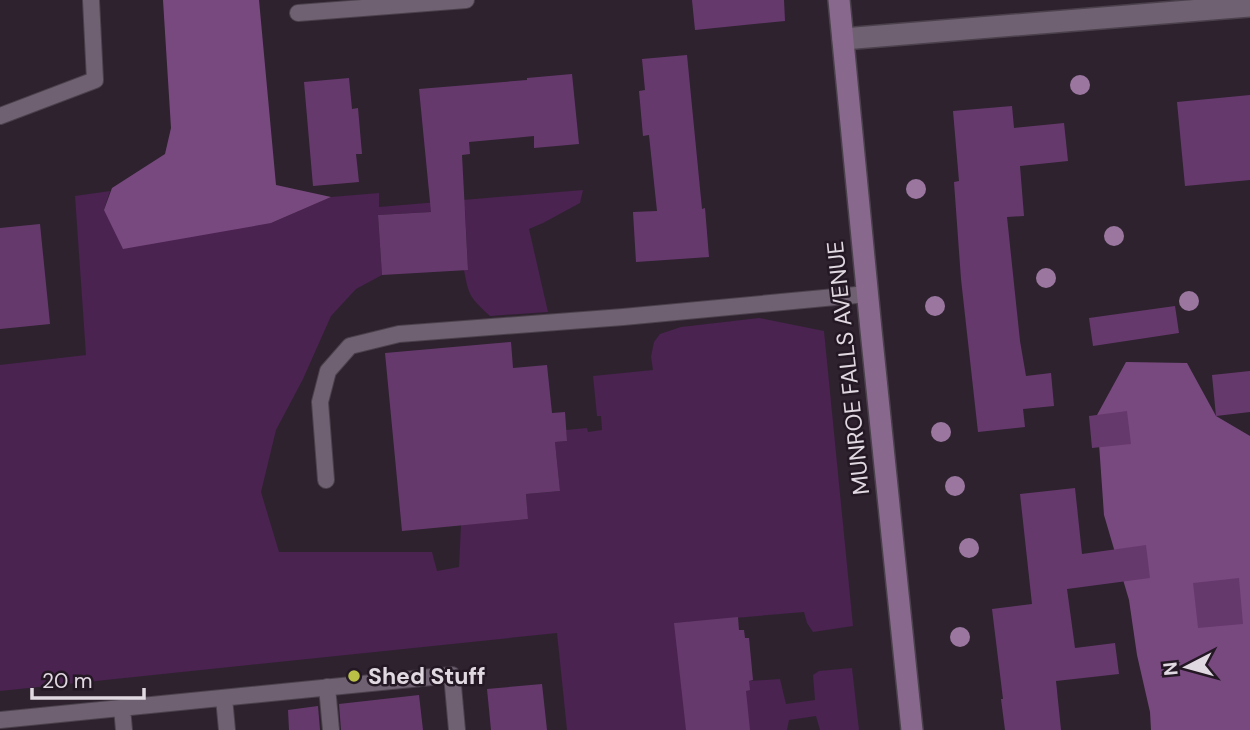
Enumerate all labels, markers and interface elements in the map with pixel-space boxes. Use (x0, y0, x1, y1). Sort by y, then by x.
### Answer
street label: MUNROE FALLS AVENUE (820, 240, 876, 496)
north arrow (1152, 632, 1222, 702)
scale bar (32, 656, 144, 700)
place label: Shed Stuff (368, 661, 486, 691)
text: N (1157, 661, 1184, 677)
text: 20 m (42, 667, 93, 695)
marker: Shed Stuff (346, 668, 362, 684)

